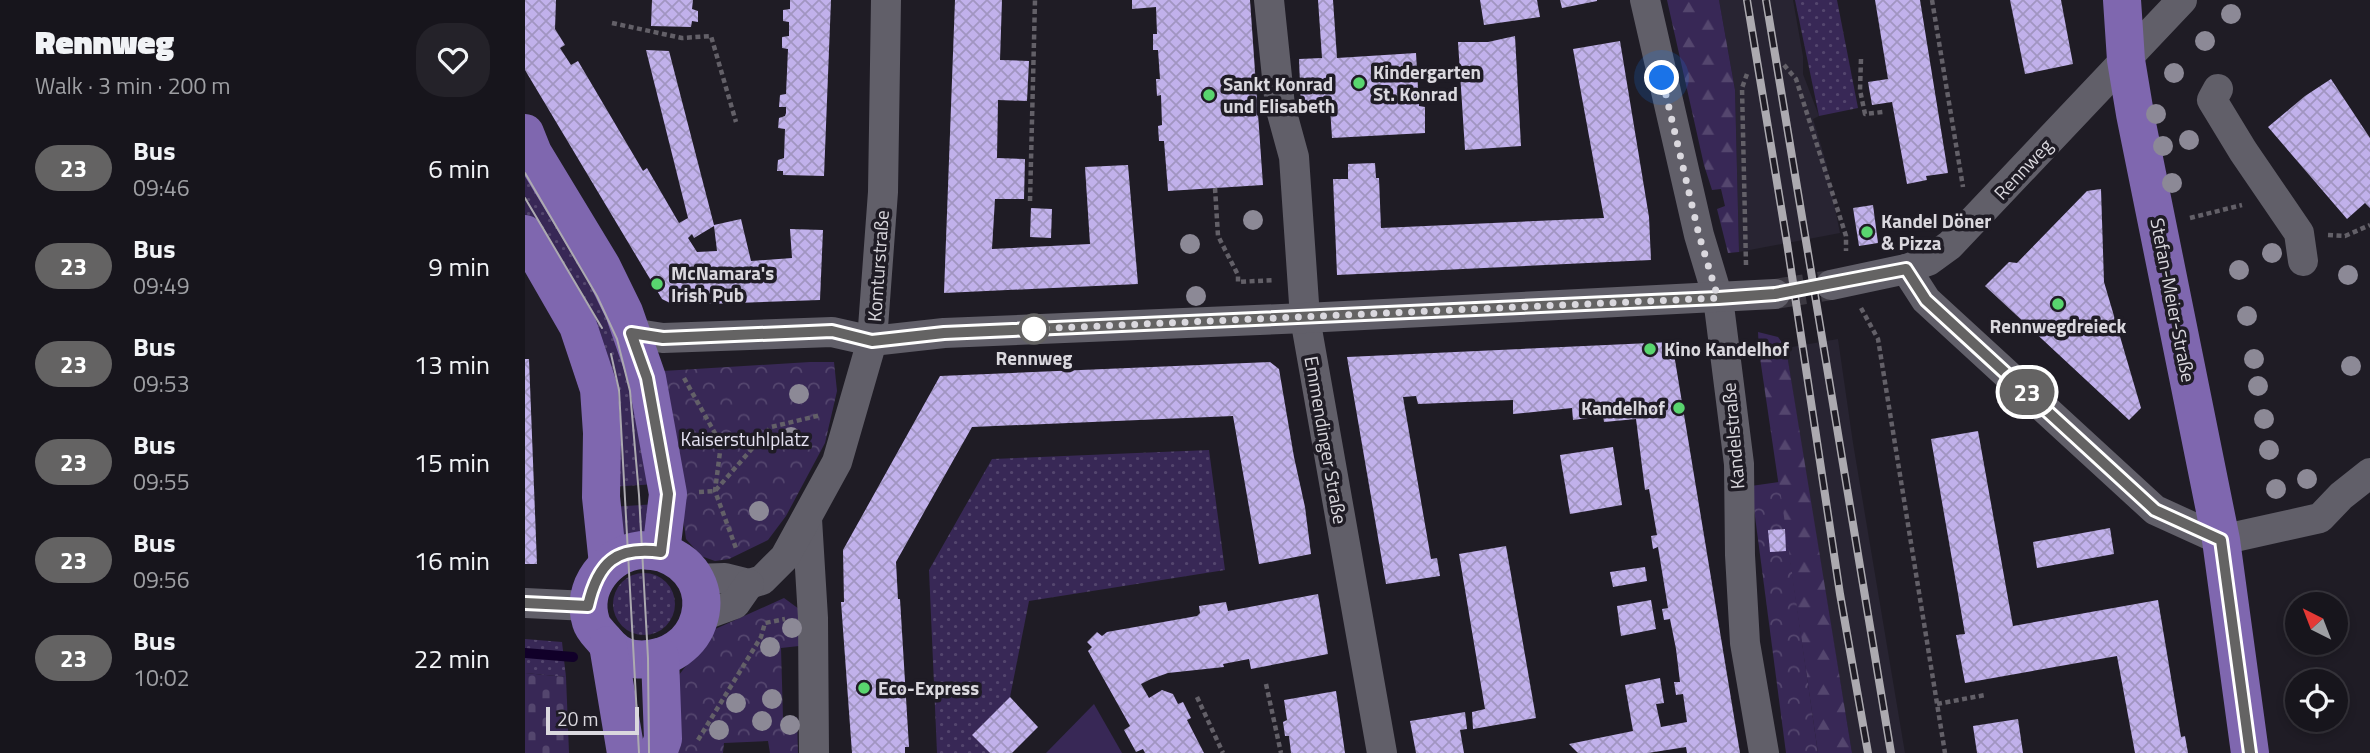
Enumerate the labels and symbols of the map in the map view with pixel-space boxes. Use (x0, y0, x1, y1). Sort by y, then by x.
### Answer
place label: Kindergarten St. Konrad (1373, 57, 1481, 108)
your location (1644, 60, 1679, 95)
place label: Sankt Konrad und Elisabeth (1223, 69, 1335, 120)
marker: Kindergarten St. Konrad (1351, 75, 1367, 91)
marker: Sankt Konrad und Elisabeth (1201, 87, 1217, 103)
street label: Rennweg (1986, 131, 2059, 206)
place label: Kandel Döner & Pizza (1881, 206, 1991, 257)
street label: Komturstraße (859, 209, 896, 323)
street label: Stefan-Meier-Straße (2143, 215, 2204, 385)
marker: Kandel Döner & Pizza (1859, 224, 1875, 240)
place label: McNamara's Irish Pub (671, 258, 774, 309)
marker: McNamara's Irish Pub (649, 276, 665, 292)
marker: Rennwegdreieck (2050, 296, 2066, 312)
place label: Rennwegdreieck (1990, 311, 2127, 340)
marker: Rennweg (1019, 314, 1049, 344)
place label: Kino Kandelhof (1664, 334, 1789, 363)
marker: Kino Kandelhof (1642, 341, 1658, 357)
place label: Rennweg (996, 343, 1072, 372)
street label: Emmendinger Straße (1297, 354, 1356, 526)
line badge: 23 (1995, 369, 2059, 415)
street label: Kandelstraße (1713, 382, 1752, 490)
place label: Kandelhof (1581, 393, 1665, 422)
marker: Kandelhof (1671, 400, 1687, 416)
park label: Kaiserstuhlplatz (681, 424, 809, 453)
north arrow (2285, 592, 2349, 654)
place label: Eco-Express (878, 673, 979, 702)
marker: Eco-Express (856, 680, 872, 696)
scale bar (546, 704, 639, 736)

